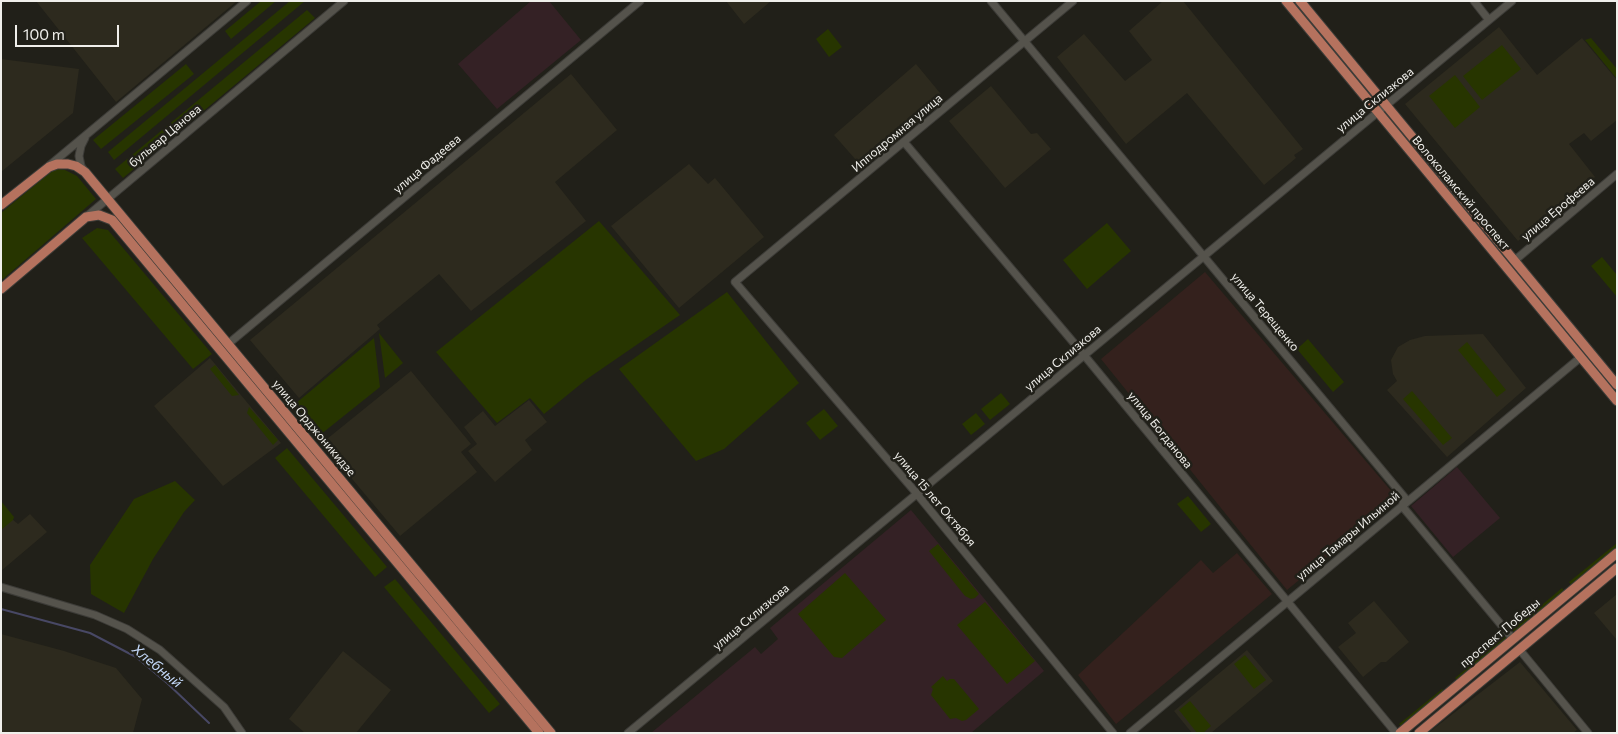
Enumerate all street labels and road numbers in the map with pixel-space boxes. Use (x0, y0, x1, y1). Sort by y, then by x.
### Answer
street label: улица Склизкова (1333, 64, 1417, 136)
street label: Ипподромная улица (849, 91, 945, 175)
street label: бульвар Цанова (126, 102, 204, 170)
street label: улица Фадеева (390, 132, 464, 196)
street label: Волоколамский проспект (1409, 133, 1513, 253)
street label: улица Ерофеева (1518, 174, 1598, 244)
street label: улица Терещенко (1228, 270, 1302, 354)
street label: улица Склизкова (1022, 322, 1104, 394)
street label: улица Орджоникидзе (269, 377, 359, 479)
street label: улица Богданова (1125, 389, 1195, 471)
street label: улица 15 лет Октября (891, 449, 979, 549)
street label: улица Тамары Ильиной (1293, 488, 1403, 584)
street label: улица Склизкова (710, 581, 792, 653)
street label: проспект Победы (1457, 595, 1543, 671)

